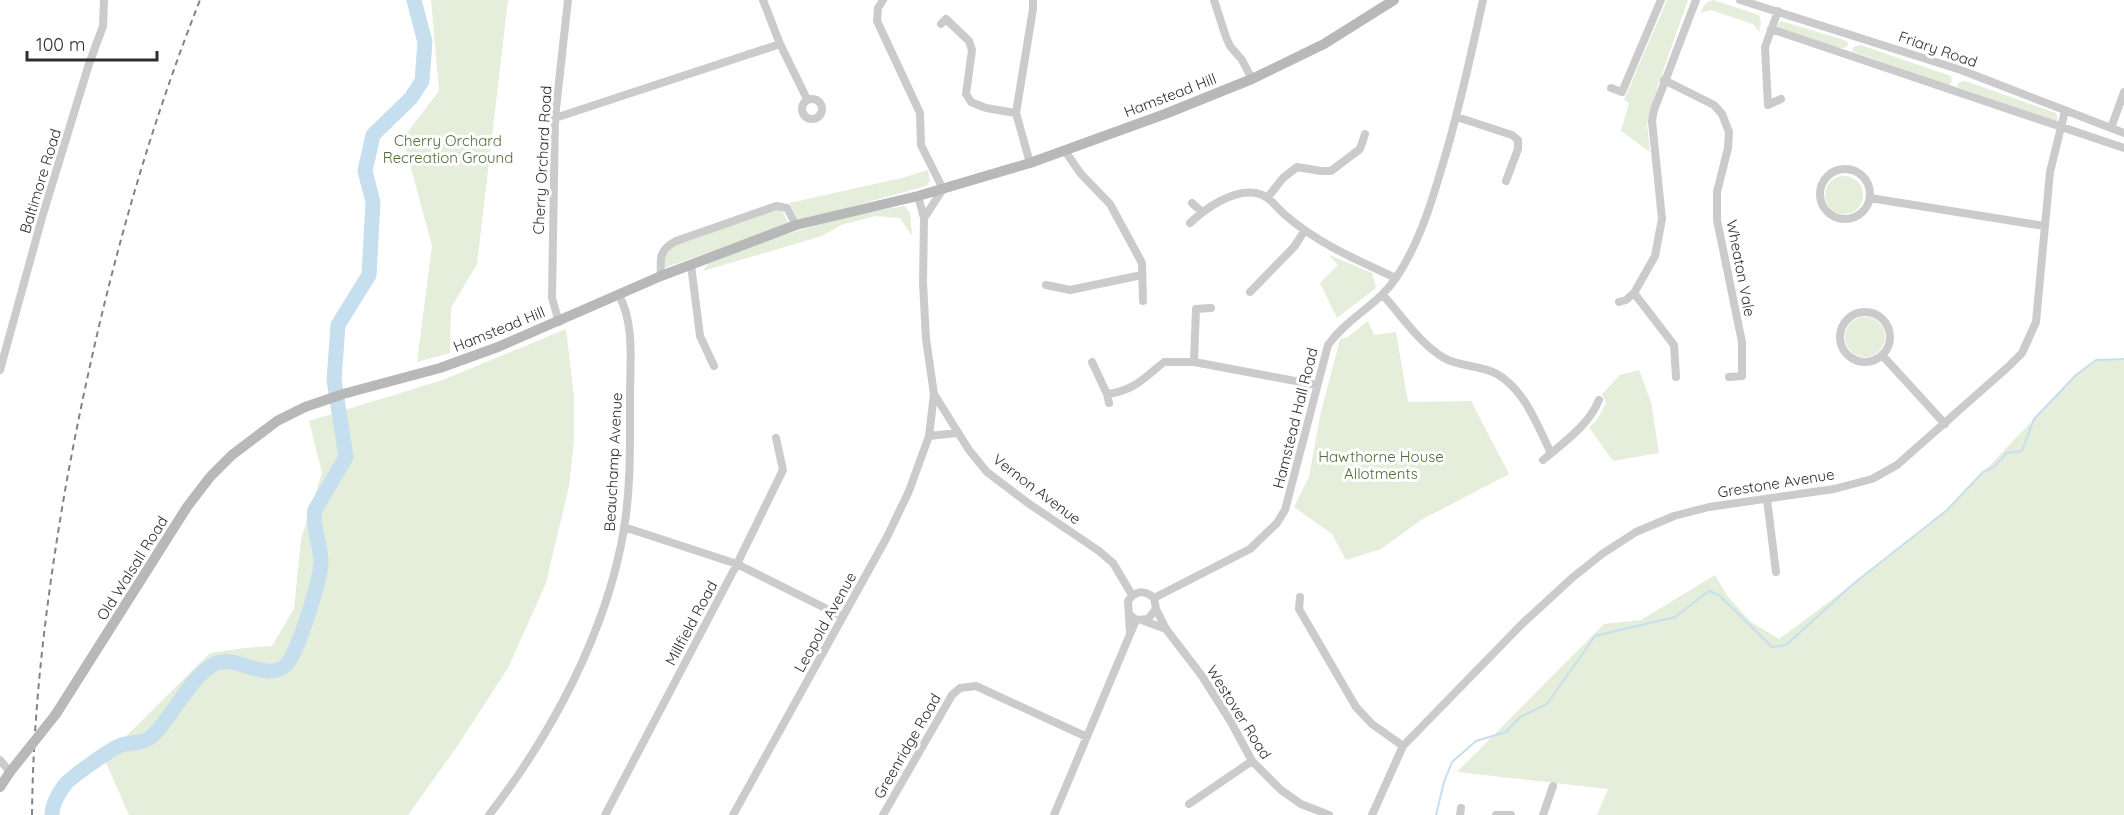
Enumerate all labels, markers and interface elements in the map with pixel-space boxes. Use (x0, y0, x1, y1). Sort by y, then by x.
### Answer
scale bar (27, 24, 158, 62)
street label: Friary Road (1896, 27, 1980, 71)
text: 100 m (36, 33, 85, 56)
street label: Hamstead Hill (1121, 69, 1219, 121)
street label: Cherry Orchard Road (529, 85, 555, 235)
street label: Baltimore Road (15, 126, 65, 236)
park label: Cherry Orchard Recreation Ground (383, 131, 513, 167)
street label: Wheaton Vale (1722, 218, 1760, 318)
street label: Hamstead Hill (450, 302, 548, 356)
street label: Hamstead Hall Road (1268, 346, 1322, 490)
street label: Beauchamp Avenue (600, 392, 626, 532)
park label: Hawthorne House Allotments (1318, 447, 1444, 483)
street label: Vernon Avenue (989, 450, 1085, 528)
street label: Grestone Avenue (1716, 464, 1836, 502)
street label: Old Walsall Road (92, 512, 172, 624)
street label: Leopold Avenue (790, 569, 860, 675)
street label: Millfield Road (661, 577, 721, 669)
street label: Westover Road (1203, 662, 1275, 762)
street label: Greenridge Road (869, 690, 945, 802)

